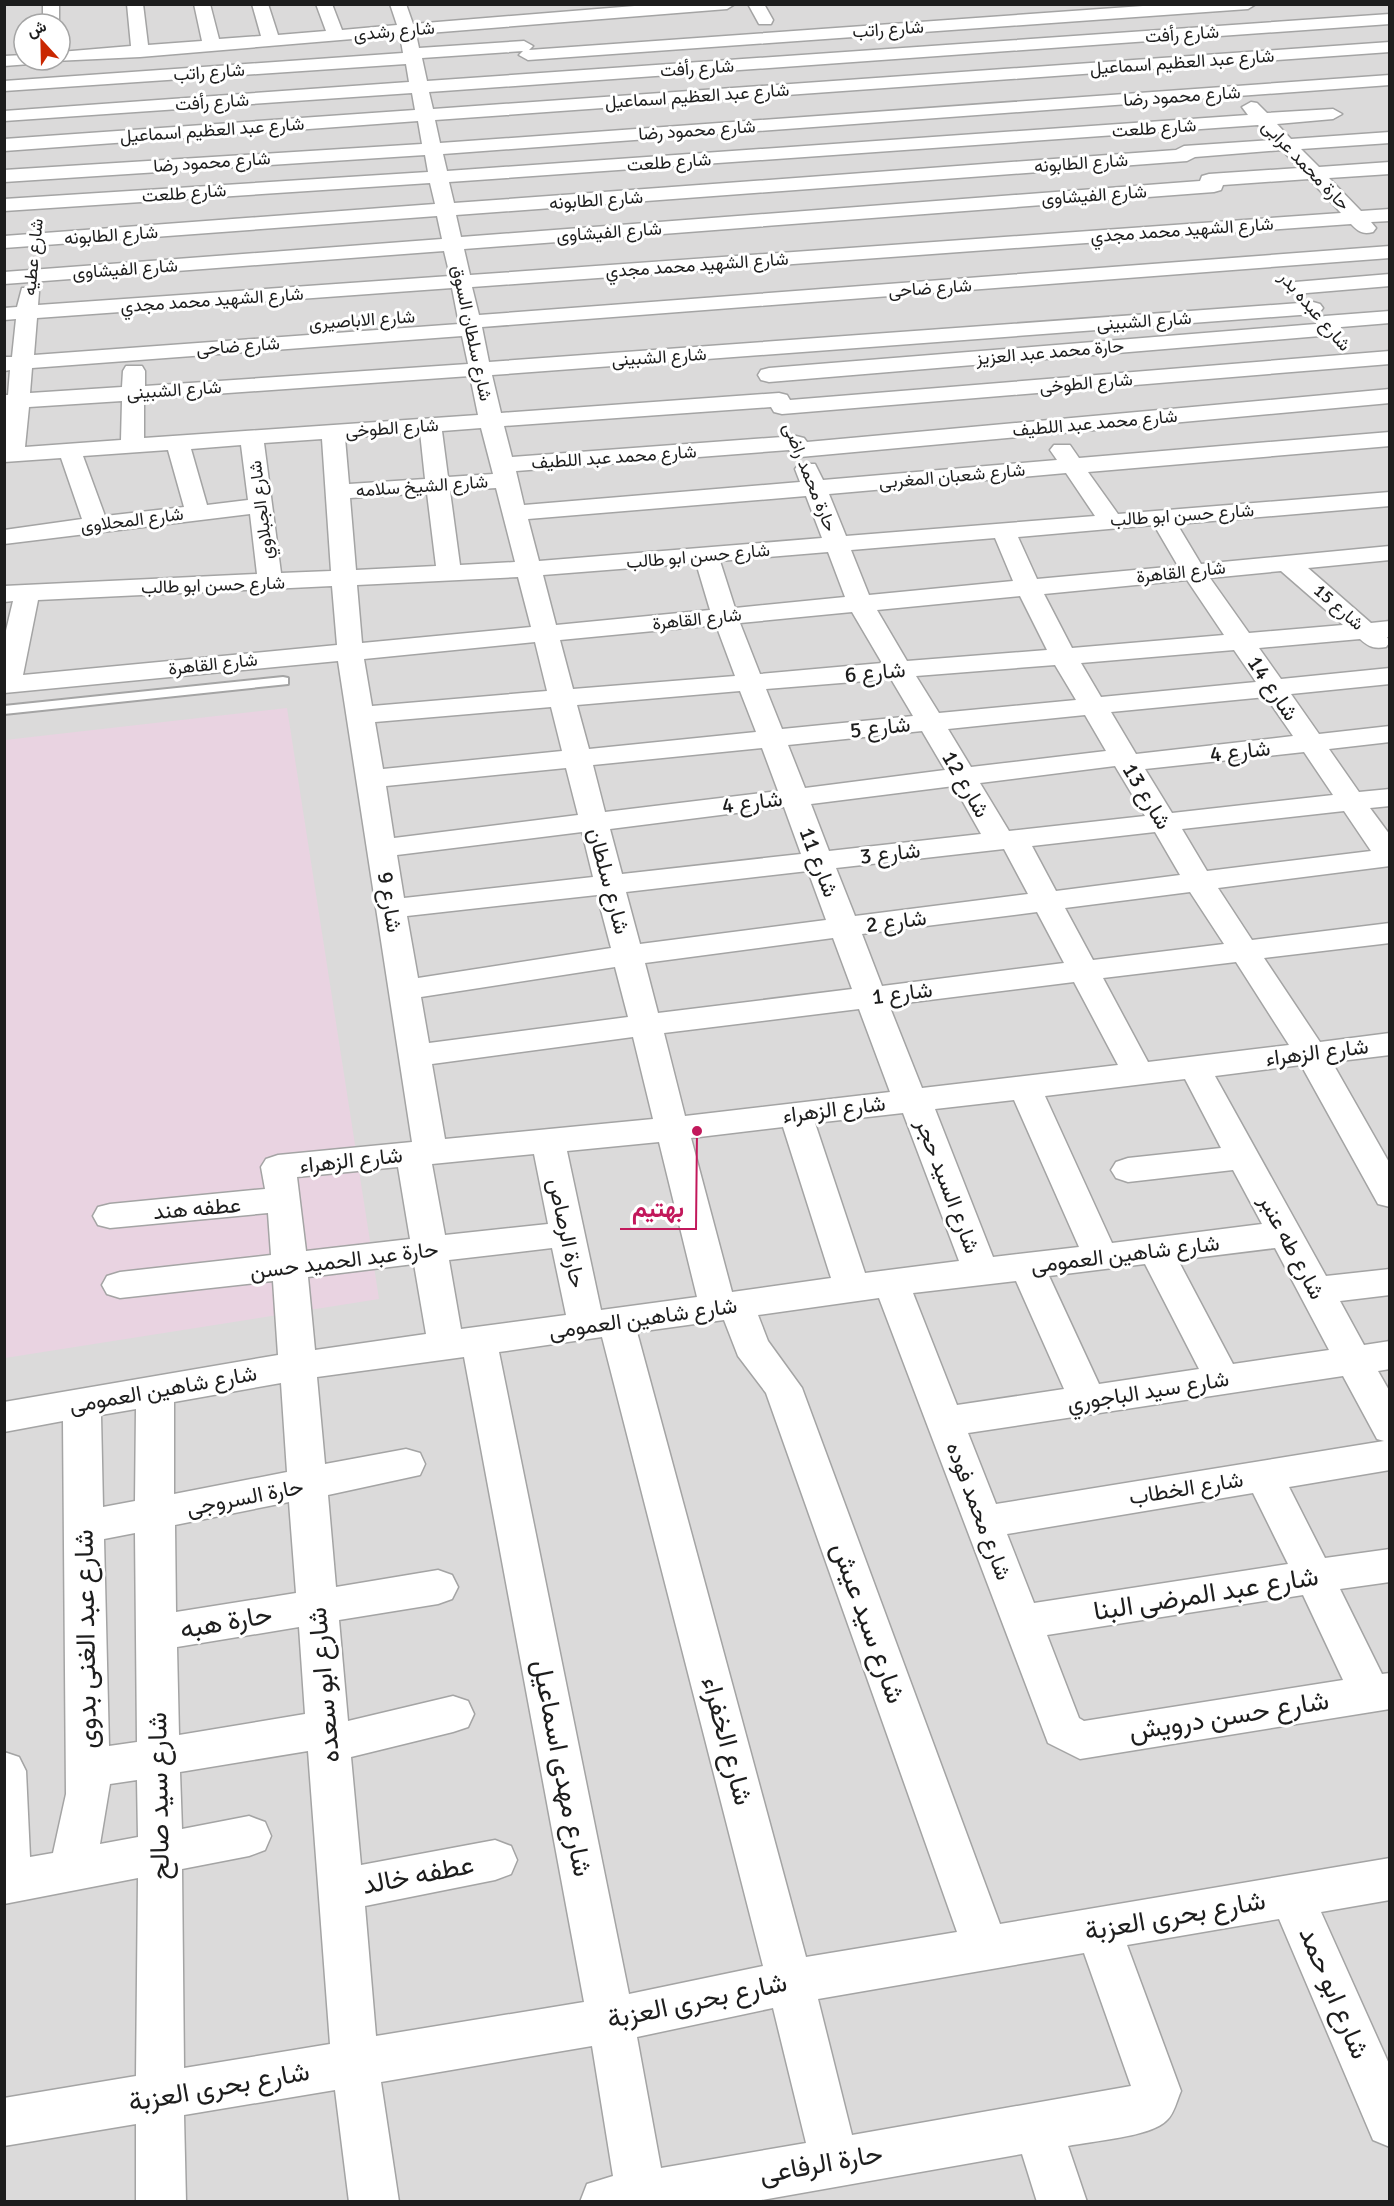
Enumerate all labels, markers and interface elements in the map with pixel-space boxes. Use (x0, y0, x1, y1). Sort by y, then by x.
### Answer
north arrow (12, 12, 72, 72)
text: ش (24, 16, 49, 42)
street label: شارع رشدى (353, 16, 436, 47)
street label: شارع راتب (852, 16, 925, 43)
street label: شارع رأفت (1144, 20, 1220, 49)
street label: شارع عبد العظيم اسماعيل (1089, 45, 1275, 80)
street label: شارع رأفت (659, 54, 735, 83)
street label: شارع راتب (173, 59, 246, 86)
street label: شارع عبد العظيم اسماعيل (604, 79, 790, 114)
street label: شارع محمود رضا (1123, 81, 1241, 112)
street label: شارع رأفت (174, 88, 250, 117)
street label: شارع عبد العظيم اسماعيل (119, 113, 305, 148)
street label: شارع طلعت (1111, 114, 1197, 143)
street label: شارع محمود رضا (638, 115, 756, 146)
street label: حارة محمد عرابى (1257, 115, 1355, 215)
street label: شارع محمود رضا (153, 147, 271, 178)
street label: شارع طلعت (626, 148, 712, 177)
street label: شارع الطابونه (1033, 149, 1129, 178)
street label: شارع طلعت (141, 179, 227, 208)
street label: شارع الفيشاوى (1041, 180, 1148, 211)
street label: شارع الطابونه (548, 186, 644, 215)
street label: شارع الشهيد محمد مجدي (1090, 213, 1275, 251)
street label: شارع عطيه (18, 217, 49, 297)
street label: شارع الفيشاوى (556, 217, 663, 248)
street label: شارع الطابونه (63, 221, 159, 250)
street label: شارع الشهيد محمد مجدي (605, 248, 790, 286)
street label: شارع الفيشاوى (72, 254, 179, 285)
street label: شارع سلطان السوق (446, 263, 497, 403)
street label: شارع عبده بدر (1273, 266, 1356, 356)
street label: شارع ضاحى (887, 274, 973, 303)
street label: شارع الشهيد محمد مجدي (120, 283, 305, 321)
street label: شارع الاباصيرى (308, 305, 416, 336)
street label: شارع الشبينى (1096, 307, 1192, 336)
street label: شارع ضاحى (195, 332, 281, 361)
street label: حارة محمد عبد العزيز (974, 335, 1125, 370)
street label: شارع الشبينى (611, 343, 707, 372)
street label: شارع الطوخى (1039, 368, 1134, 399)
street label: شارع الشبينى (126, 376, 222, 405)
street label: شارع محمد عبد اللطيف (1012, 405, 1178, 442)
street label: شارع الطوخى (345, 414, 439, 443)
street label: حارة محمد راضى (778, 419, 842, 535)
street label: شارع محمد عبد اللطيف (531, 440, 697, 475)
street label: شارع الجبلاوي (244, 459, 282, 561)
street label: شارع شعبان المغربى (878, 459, 1026, 494)
street label: شارع الشيخ سلامه (355, 470, 489, 503)
street label: شارع حسن ابو طالب (1109, 499, 1255, 532)
street label: شارع المحلاوى (79, 503, 185, 538)
street label: شارع حسن ابو طالب (625, 539, 771, 574)
street label: شارع القاهرة (1135, 556, 1227, 589)
street label: شارع حسن ابو طالب (141, 571, 285, 600)
street label: شارع 15 (1309, 579, 1369, 636)
street label: شارع القاهرة (651, 603, 743, 636)
street label: شارع القاهرة (167, 648, 259, 681)
street label: شارع 14 (1241, 650, 1305, 726)
street label: شارع 6 (843, 656, 907, 689)
street label: شارع 5 (848, 710, 912, 745)
street label: شارع 4 (1208, 734, 1272, 769)
street label: شارع 12 (935, 746, 996, 823)
street label: شارع 13 (1116, 758, 1177, 835)
street label: شارع 4 (720, 785, 784, 820)
street label: شارع 11 (792, 823, 845, 901)
street label: شارع سلطان (581, 825, 636, 937)
street label: شارع 3 (858, 836, 922, 871)
street label: شارع 9 (371, 870, 408, 934)
street label: شارع 2 (864, 904, 928, 939)
street label: شارع 1 (870, 976, 934, 1011)
street label: شارع الزهراء (1264, 1032, 1370, 1073)
street label: شارع الزهراء (781, 1089, 887, 1130)
street label: شارع السيد حجر (909, 1114, 986, 1257)
street label: شارع الزهراء (298, 1141, 404, 1180)
street label: حارة الرصاص (542, 1176, 592, 1290)
callout: بهتيم (620, 1187, 696, 1229)
street label: شارع طه عنبر (1252, 1189, 1331, 1304)
street label: عطفه هند (152, 1191, 242, 1225)
text: بهتيم (632, 1194, 684, 1225)
street label: شارع شاهين العمومى (1029, 1229, 1221, 1280)
street label: حارة عبد الحميد حسن (248, 1235, 440, 1285)
street label: شارع شاهين العمومى (547, 1291, 739, 1346)
street label: شارع شاهين العمومى (67, 1359, 259, 1420)
street label: شارع سيد الباجوري (1065, 1365, 1232, 1422)
street label: شارع محمد فوده (939, 1438, 1018, 1584)
street label: شارع الخطاب (1127, 1466, 1245, 1511)
street label: حارة السروجى (184, 1472, 306, 1522)
street label: شارع عبد الغنى بدوى (68, 1529, 105, 1749)
street label: شارع سيد عيش (823, 1538, 912, 1708)
street label: شارع عبد المرضى البنا (1091, 1560, 1321, 1629)
street label: حارة هبه (177, 1598, 275, 1646)
street label: شارع ابو سعده (301, 1606, 348, 1764)
street label: شارع مهدى اسماعيل (524, 1657, 599, 1880)
street label: شارع الخفراء (693, 1673, 760, 1809)
street label: شارع حسن درويش (1127, 1684, 1332, 1749)
street label: شارع سيد صالح (141, 1712, 178, 1880)
street label: عطفه خالد (359, 1848, 477, 1902)
street label: شارع بحرى العزبة (1082, 1884, 1268, 1949)
street label: شارع ابو حمد (1290, 1922, 1377, 2064)
street label: شارع بحرى العزبة (604, 1966, 790, 2037)
street label: شارع بحرى العزبة (126, 2055, 312, 2120)
street label: حارة الرفاعى (757, 2137, 885, 2191)

